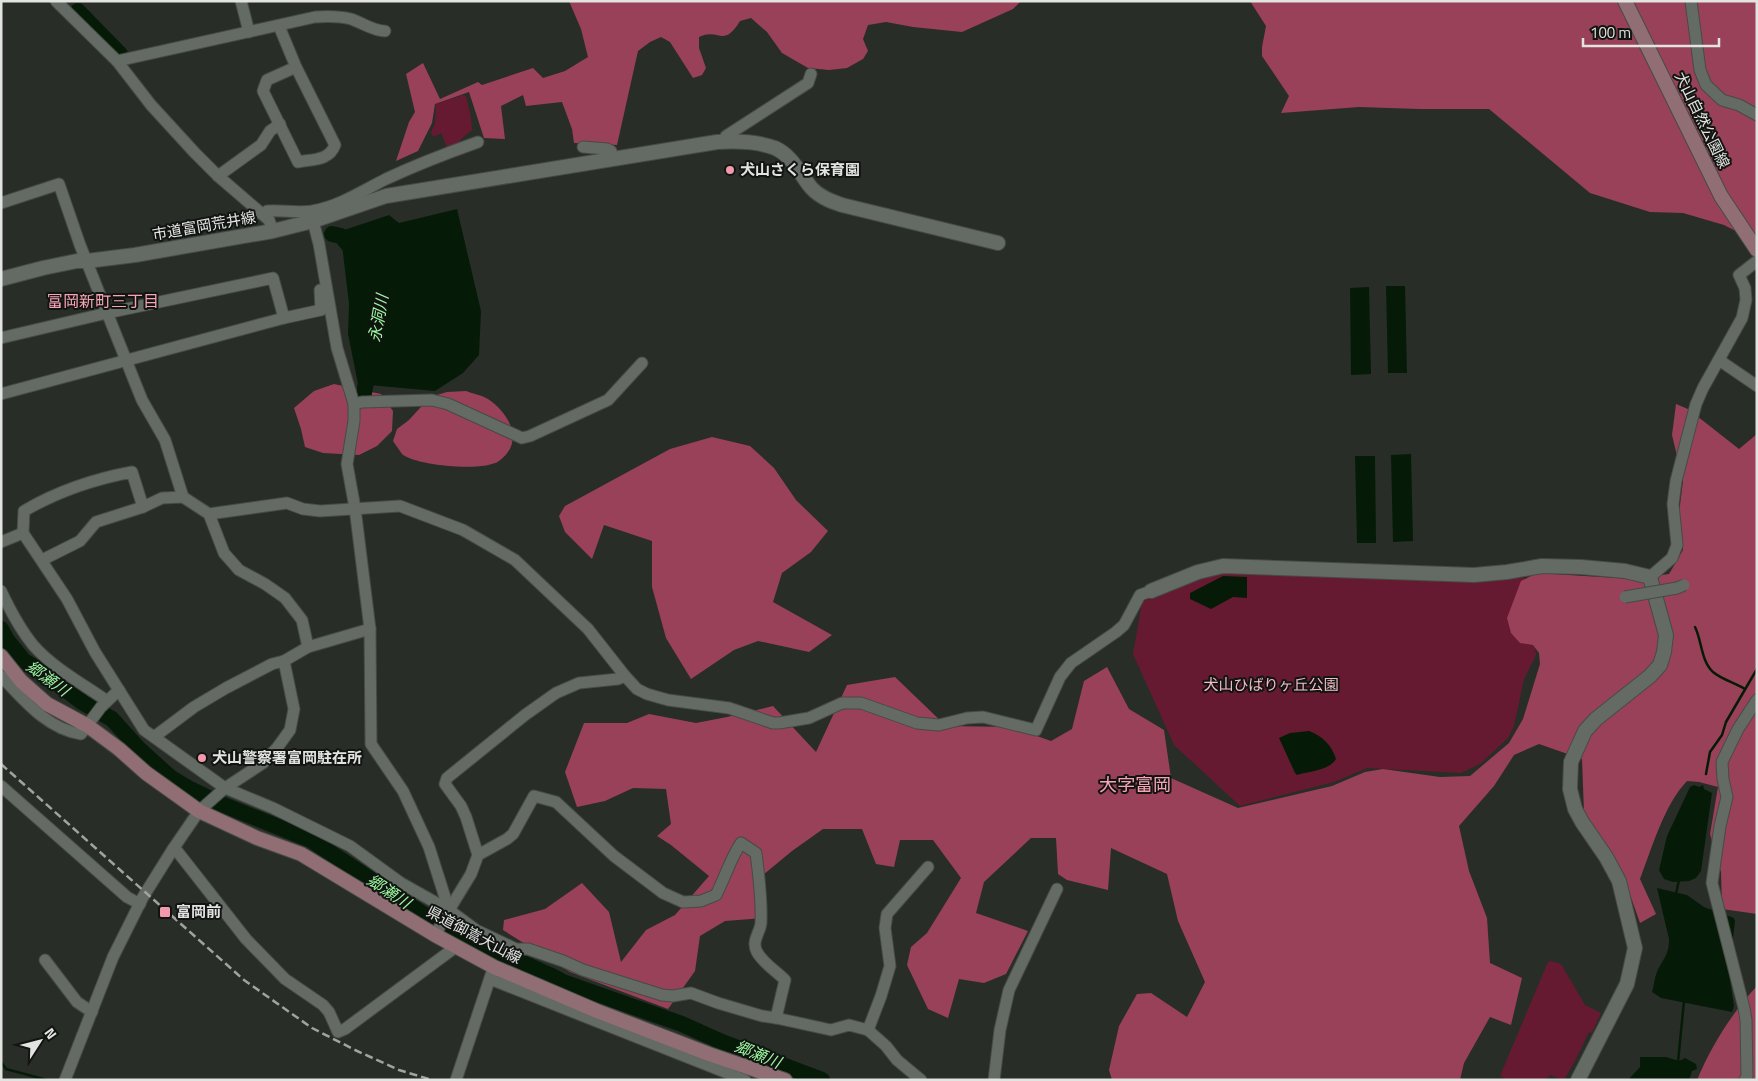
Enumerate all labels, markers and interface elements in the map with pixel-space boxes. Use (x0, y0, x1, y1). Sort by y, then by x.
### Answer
scale bar (1583, 15, 1719, 47)
text: 100 m (1590, 21, 1631, 44)
street label: 犬山自然公園線 (1669, 68, 1736, 172)
place label: 犬山さくら保育園 (740, 158, 860, 181)
marker: 犬山さくら保育園 (724, 164, 736, 176)
street label: 市道富岡荒井線 (150, 205, 258, 246)
district label: 富岡新町三丁目 (47, 289, 159, 313)
water label: 永洞川 (362, 290, 394, 344)
water label: 郷瀬川 (22, 654, 76, 703)
park label: 犬山ひばりヶ丘公園 (1203, 673, 1339, 696)
place label: 犬山警察署富岡駐在所 (212, 746, 362, 769)
marker: 犬山警察署富岡駐在所 (196, 752, 208, 764)
district label: 大字富岡 (1099, 771, 1171, 798)
water label: 郷瀬川 (362, 868, 417, 915)
place label: 富岡前 (176, 900, 221, 923)
street label: 県道御嵩犬山線 (422, 900, 526, 969)
marker: 富岡前 (158, 905, 172, 919)
north arrow (15, 1016, 65, 1066)
text: N (40, 1023, 62, 1043)
water label: 郷瀬川 (731, 1034, 787, 1075)

